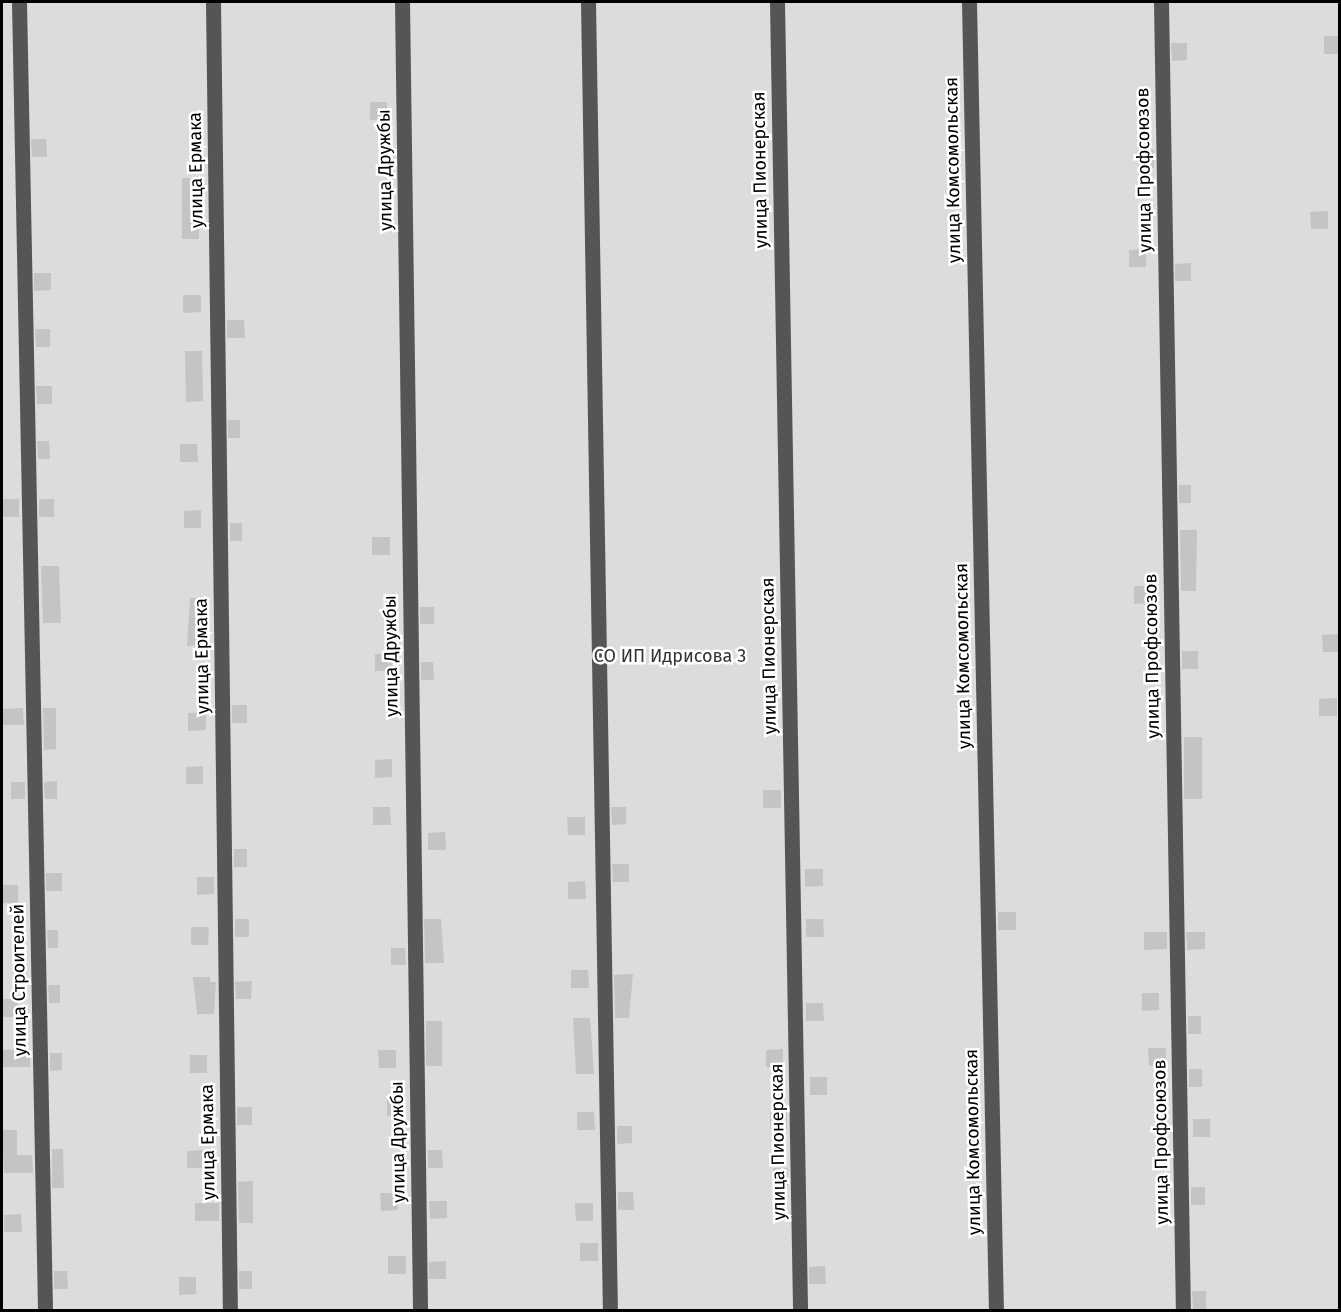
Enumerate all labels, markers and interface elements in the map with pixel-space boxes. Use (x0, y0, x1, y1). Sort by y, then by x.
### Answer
street label: улица Комсомольская (941, 77, 965, 263)
street label: улица Профсоюзов (1132, 87, 1156, 253)
street label: улица Пионерская (748, 91, 772, 249)
street label: улица Дружбы (373, 109, 397, 231)
street label: улица Ермака (184, 112, 208, 228)
street label: улица Комсомольская (951, 563, 975, 749)
street label: улица Профсоюзов (1140, 573, 1164, 739)
street label: улица Пионерская (757, 577, 781, 735)
street label: улица Дружбы (379, 595, 403, 717)
street label: улица Ермака (190, 598, 214, 714)
park label: СО ИП Идрисова 3 (594, 645, 746, 667)
street label: улица Строителей (7, 904, 31, 1056)
street label: улица Комсомольская (961, 1049, 985, 1235)
street label: улица Профсоюзов (1149, 1059, 1173, 1225)
street label: улица Пионерская (766, 1063, 790, 1221)
street label: улица Дружбы (386, 1081, 410, 1203)
street label: улица Ермака (196, 1084, 220, 1200)

